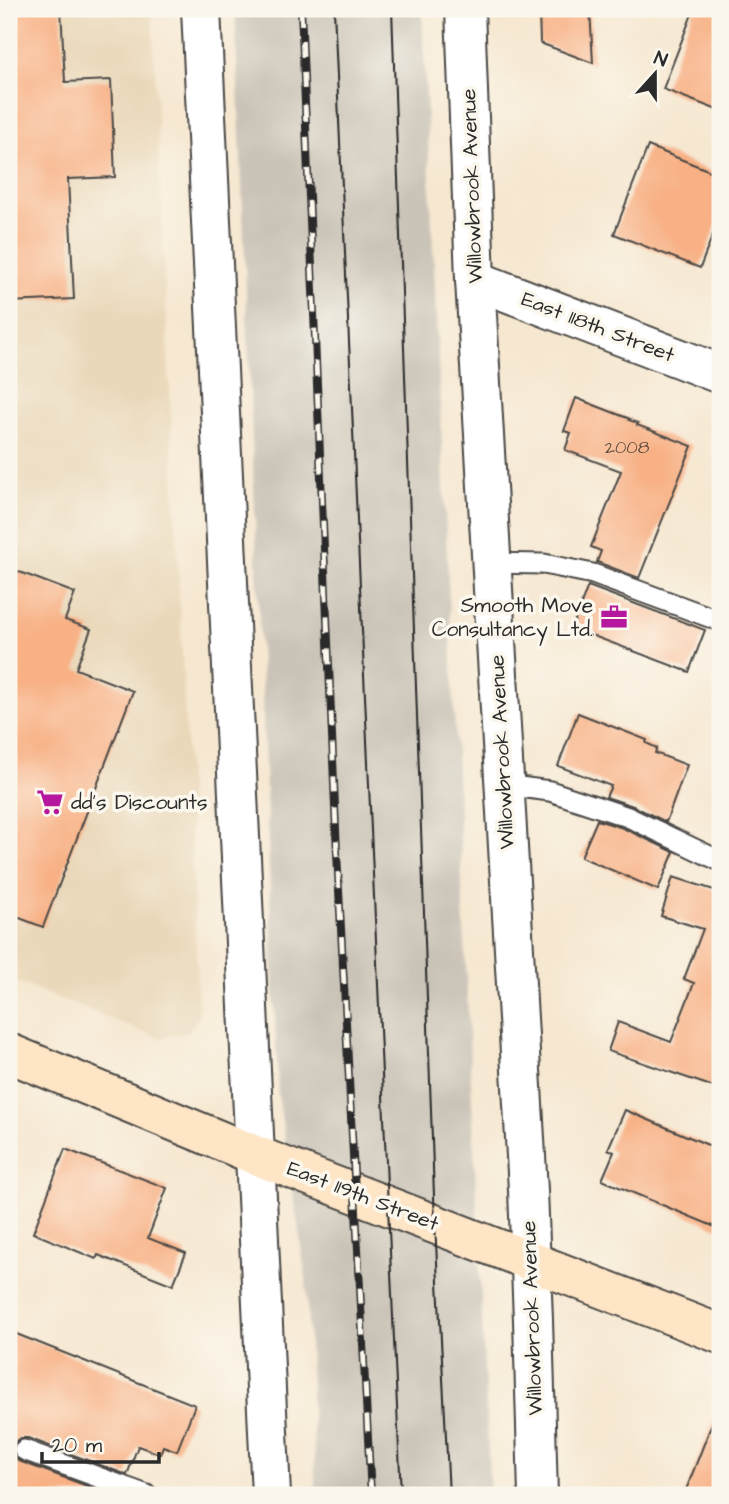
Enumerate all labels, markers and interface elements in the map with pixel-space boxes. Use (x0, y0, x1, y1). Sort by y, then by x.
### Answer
north arrow (620, 38, 690, 108)
text: N (650, 45, 671, 74)
street label: Willowbrook Avenue (454, 88, 490, 284)
street label: East 118th Street (517, 285, 679, 370)
house number: 2008 (605, 435, 650, 460)
place label: Smooth Move Consultancy Ltd. (432, 591, 593, 646)
office icon: Smooth Move Consultancy Ltd. (599, 602, 629, 632)
street label: Willowbrook Avenue (482, 654, 522, 850)
supermarket icon: dd's Discounts (35, 787, 65, 817)
place label: dd's Discounts (71, 788, 208, 817)
street label: East 119th Street (283, 1154, 443, 1238)
street label: Willowbrook Avenue (514, 1220, 550, 1416)
scale bar (42, 1420, 159, 1464)
text: 20 m (52, 1431, 103, 1460)

